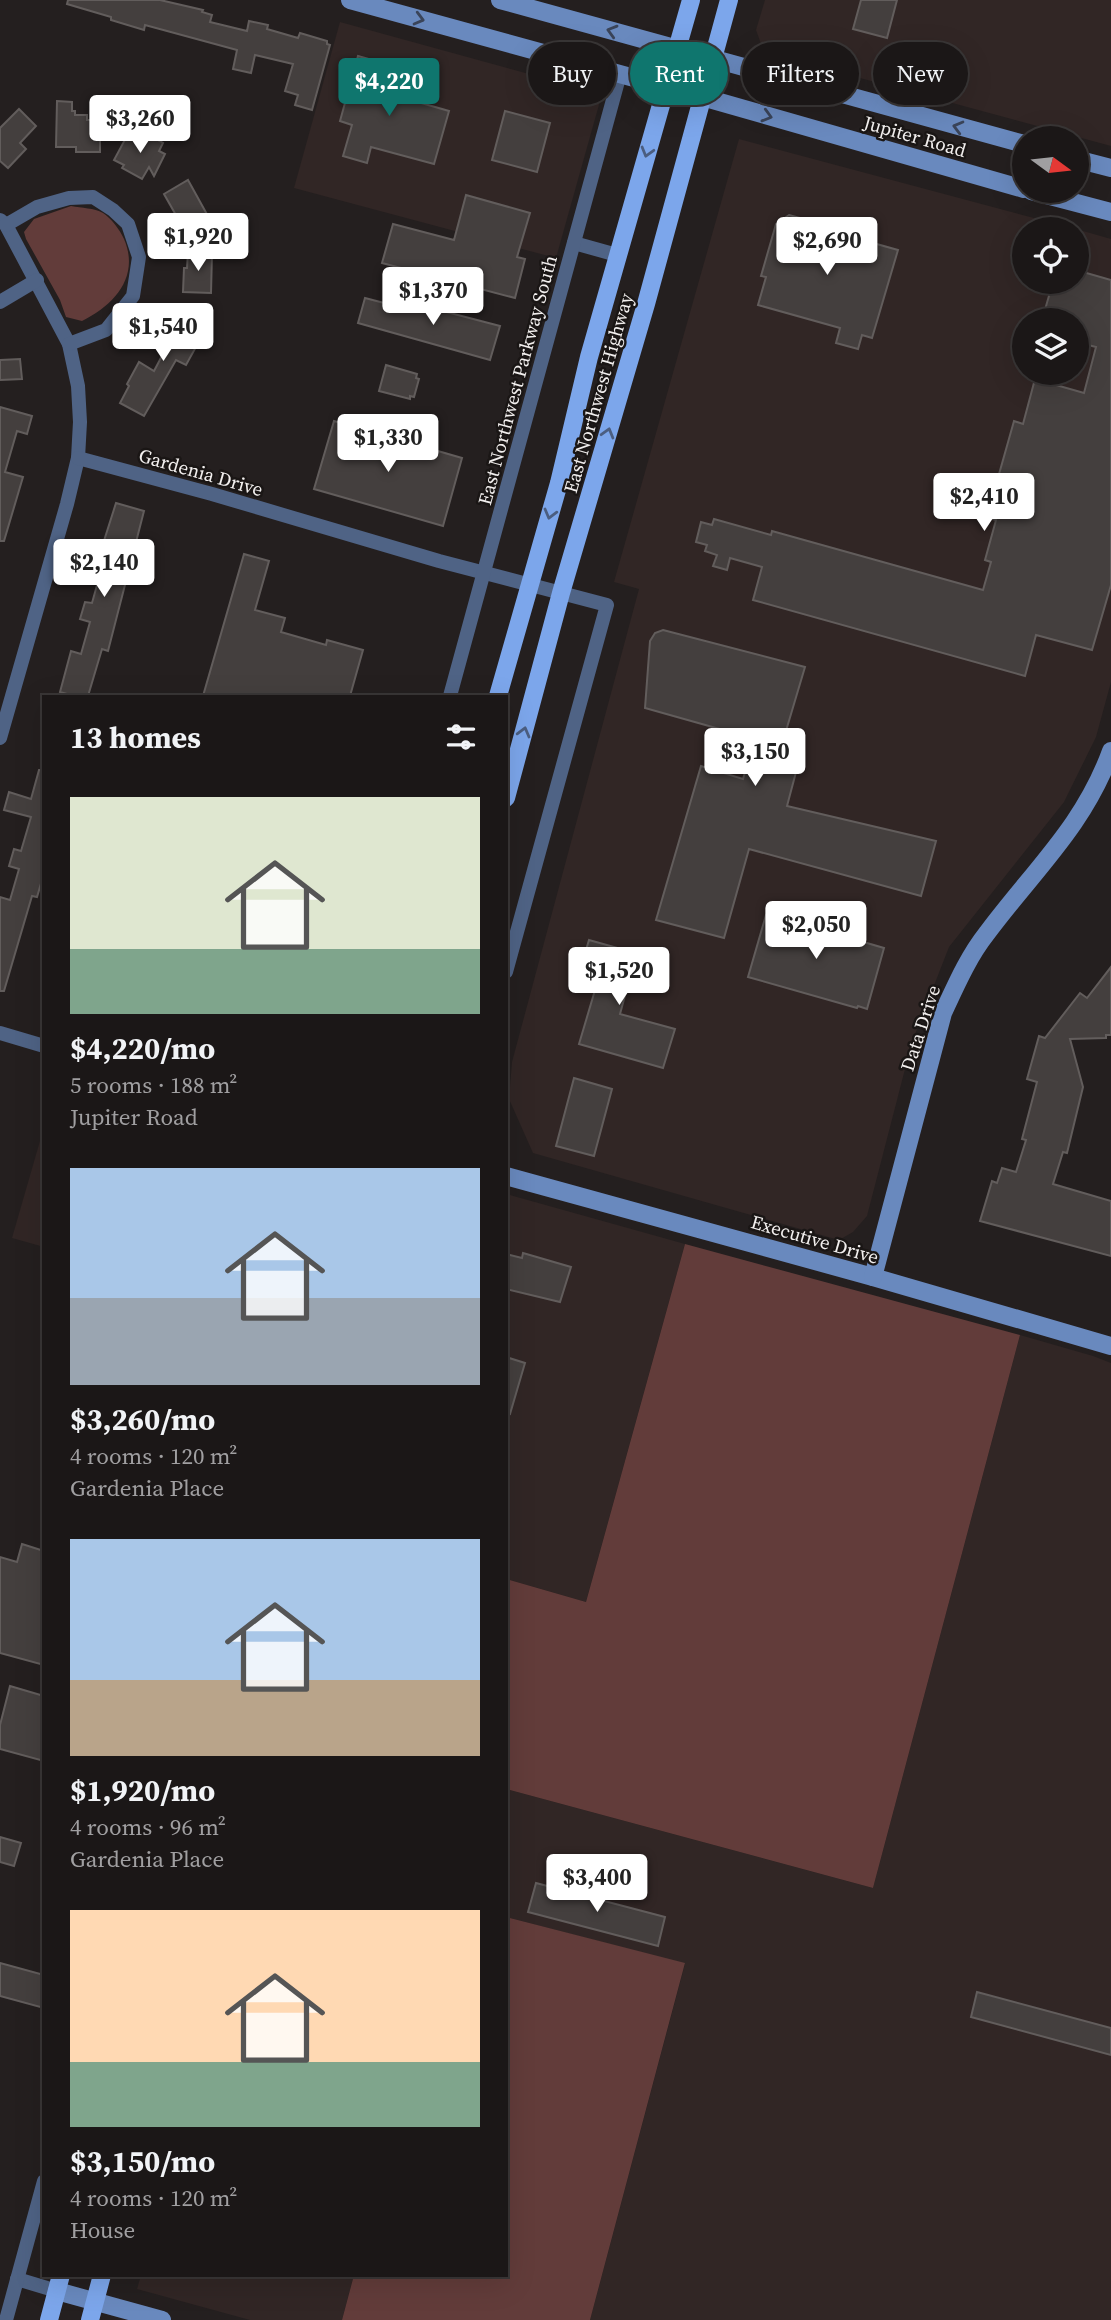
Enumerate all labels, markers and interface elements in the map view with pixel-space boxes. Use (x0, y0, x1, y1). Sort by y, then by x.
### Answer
one-way arrow (413, 11, 425, 25)
one-way arrow (606, 25, 618, 39)
chip: Buy (528, 42, 616, 105)
chip: Rent (630, 42, 728, 105)
chip: Filters (742, 42, 859, 105)
chip: New (873, 42, 968, 105)
pin: $4,220 (332, 58, 446, 118)
text: $4,220 (354, 65, 424, 97)
pin: $3,260 (83, 96, 197, 155)
text: $3,260 (105, 102, 175, 134)
one-way arrow (761, 108, 773, 123)
street label: Jupiter Road (860, 109, 970, 163)
one-way arrow (952, 120, 964, 135)
north arrow (1012, 126, 1088, 203)
map controls (1012, 126, 1089, 385)
one-way arrow (641, 146, 656, 158)
pin: $1,920 (141, 214, 255, 273)
button: locate (1012, 217, 1089, 294)
pin: $2,690 (770, 218, 884, 277)
text: $1,920 (163, 220, 233, 252)
text: $2,690 (792, 224, 862, 256)
street label: East Northwest Parkway South (471, 252, 563, 508)
pin: $1,370 (376, 268, 490, 327)
text: $1,370 (398, 274, 468, 306)
street label: East Northwest Highway (557, 290, 639, 496)
pin: $1,540 (106, 304, 220, 363)
button: layers (1012, 308, 1089, 385)
text: $1,540 (128, 310, 198, 342)
pin: $1,330 (331, 414, 445, 474)
text: $1,330 (353, 421, 423, 453)
one-way arrow (600, 427, 615, 439)
street label: Gardenia Drive (136, 442, 266, 502)
pin: $2,410 (927, 474, 1041, 533)
text: $2,410 (949, 480, 1019, 512)
one-way arrow (544, 508, 558, 520)
pin: $2,140 (47, 540, 161, 599)
text: $2,140 (69, 546, 139, 578)
text: 13 homes (70, 717, 201, 758)
icon: filters (442, 718, 480, 756)
one-way arrow (515, 726, 530, 738)
pin: $3,150 (698, 728, 812, 788)
text: $3,150 (720, 735, 790, 767)
icon: home (212, 842, 338, 968)
pin: $2,050 (759, 902, 873, 961)
text: $2,050 (781, 908, 851, 940)
pin: $1,520 (562, 948, 676, 1007)
text: $1,520 (584, 954, 654, 986)
street label: Data Drive (894, 982, 946, 1074)
text: $4,220/mo (70, 1028, 215, 1069)
text: 5 rooms · 188 m² (70, 1069, 237, 1101)
text: Jupiter Road (70, 1101, 198, 1133)
street label: Executive Drive (748, 1208, 882, 1270)
icon: home (212, 1213, 338, 1339)
text: $3,260/mo (70, 1399, 215, 1440)
text: 4 rooms · 120 m² (70, 1440, 237, 1472)
text: Gardenia Place (70, 1472, 224, 1504)
icon: home (212, 1584, 338, 1710)
text: $1,920/mo (70, 1770, 215, 1811)
text: 4 rooms · 96 m² (70, 1811, 226, 1843)
text: Gardenia Place (70, 1843, 224, 1875)
pin: $3,400 (540, 1854, 654, 1914)
text: $3,400 (562, 1861, 632, 1893)
icon: home (212, 1955, 338, 2081)
text: $3,150/mo (70, 2141, 215, 2182)
text: 4 rooms · 120 m² (70, 2182, 237, 2214)
text: House (70, 2214, 135, 2246)

